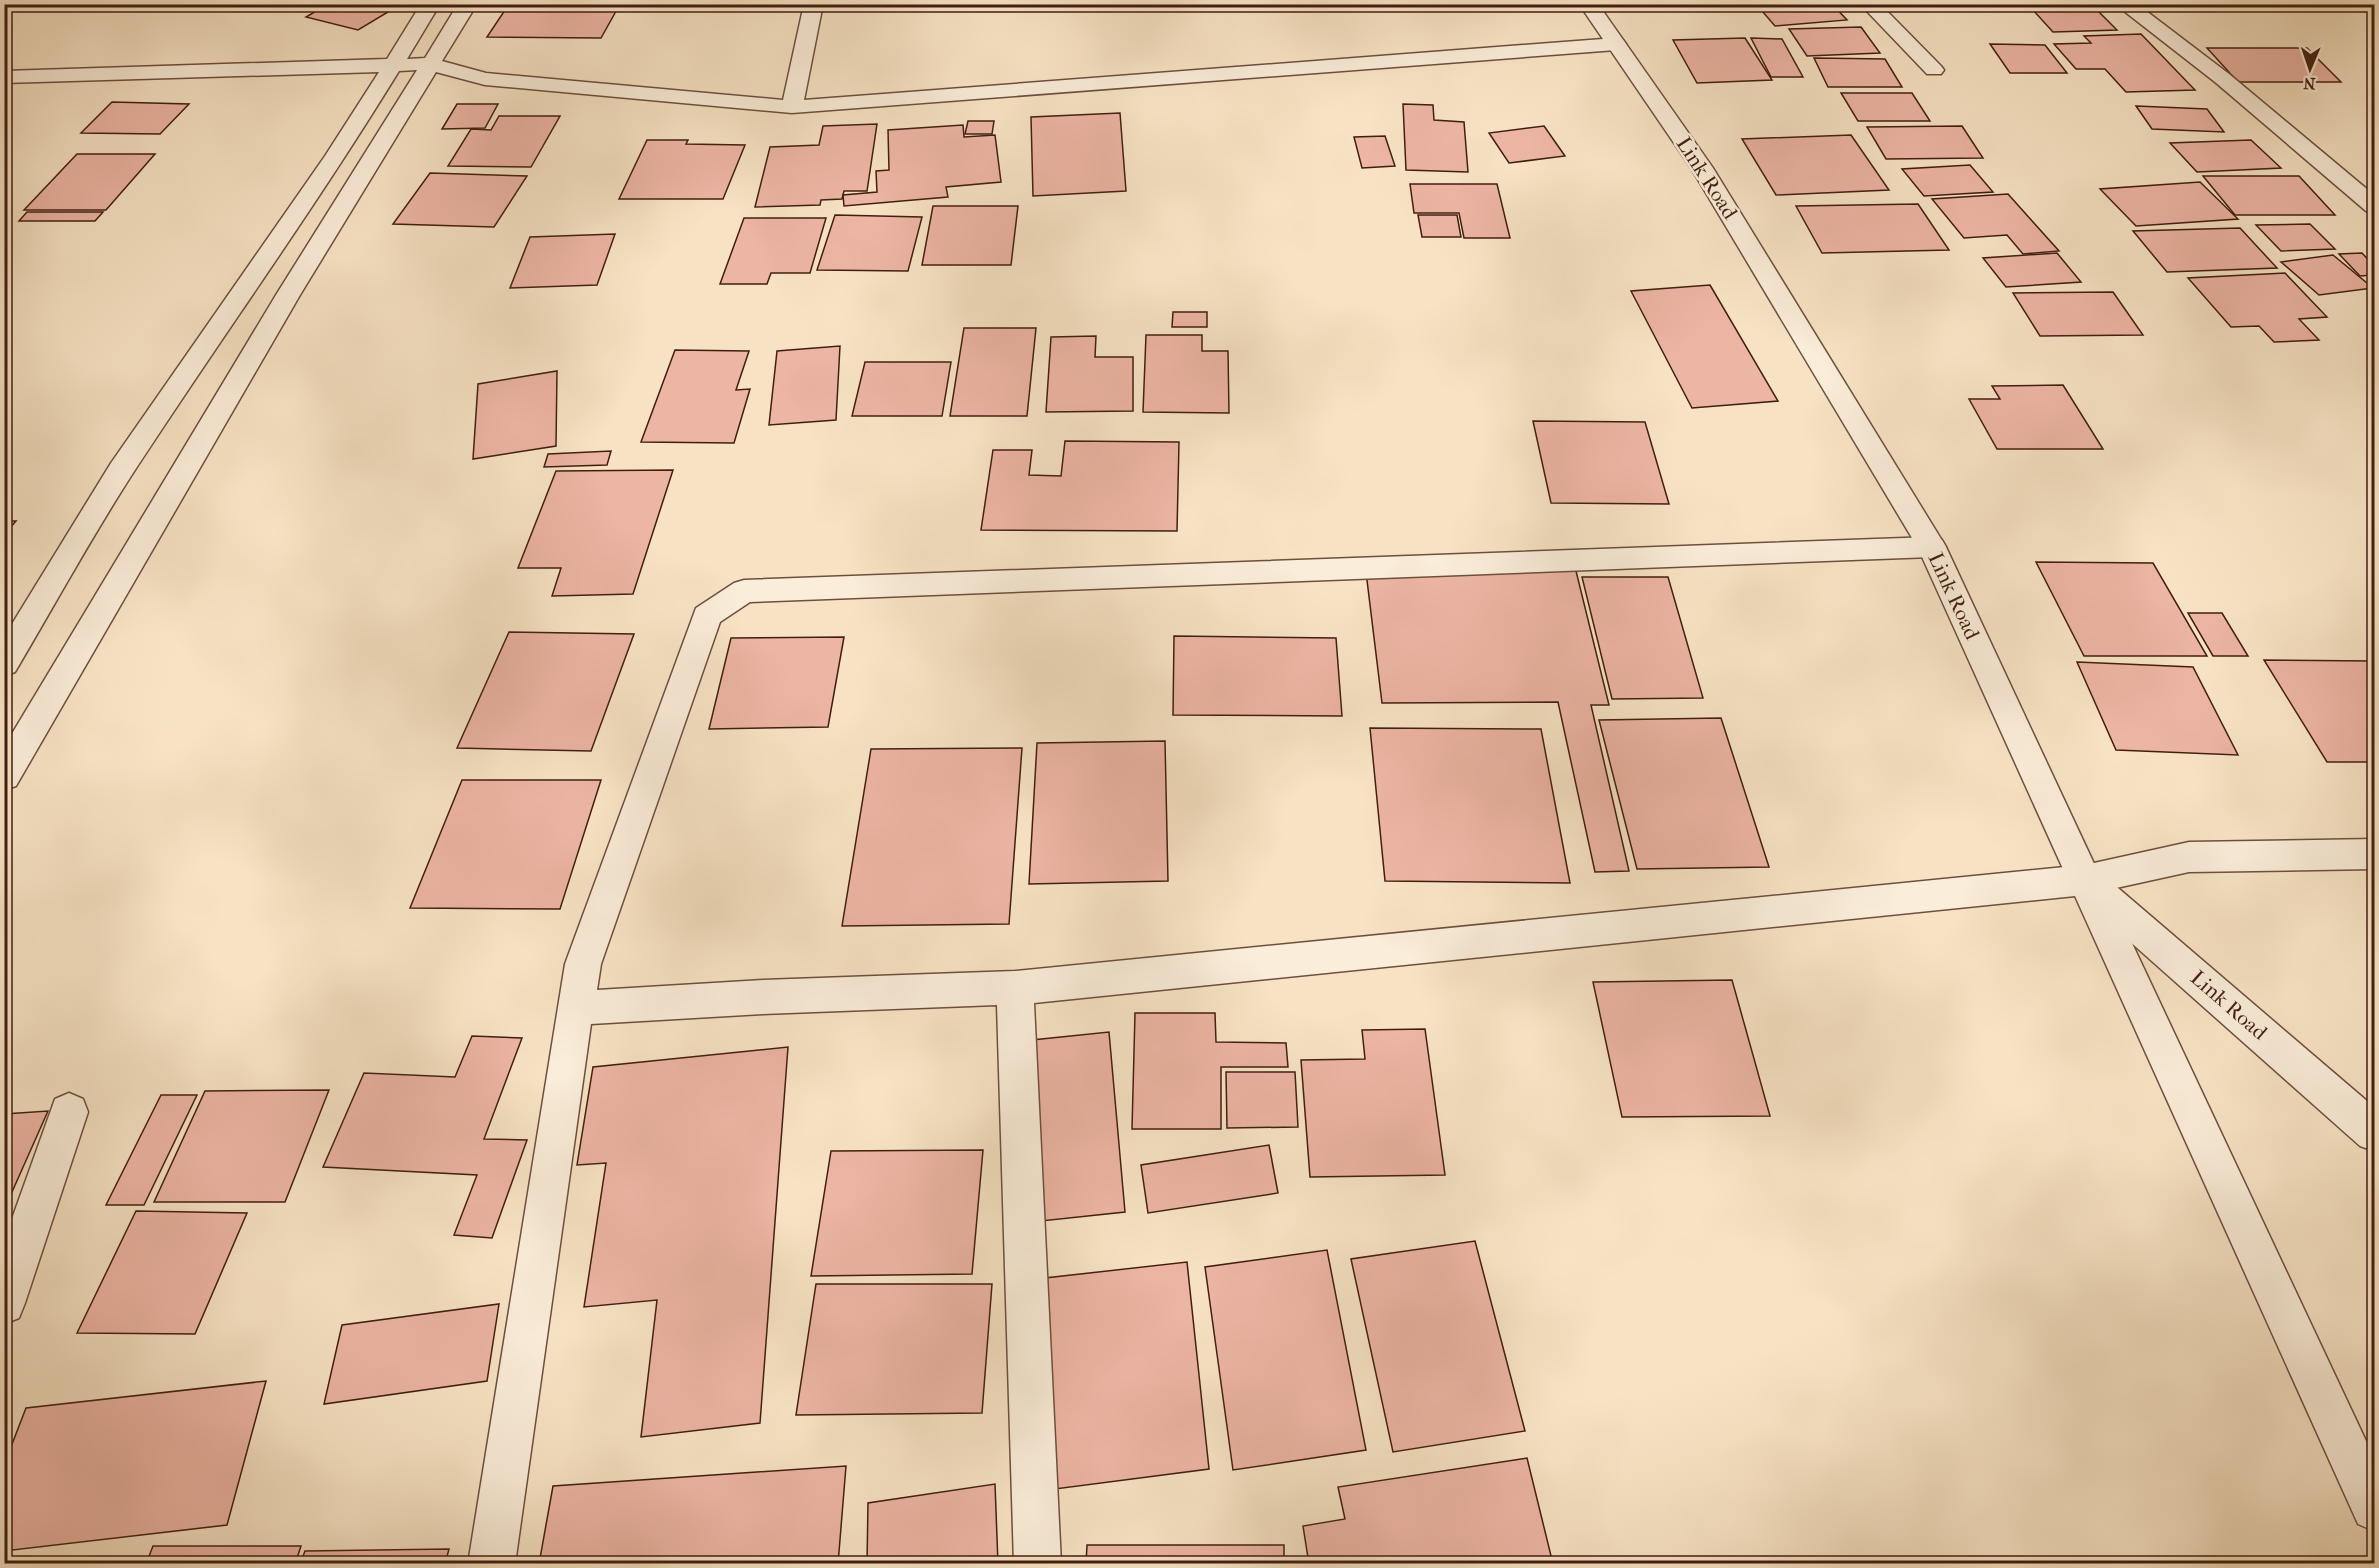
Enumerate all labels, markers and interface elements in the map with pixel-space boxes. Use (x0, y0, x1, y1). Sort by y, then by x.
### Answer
north arrow (2280, 39, 2340, 99)
text: N (2302, 74, 2316, 93)
street label: Link Road (1672, 132, 1743, 224)
street label: Link Road (1923, 549, 1985, 644)
street label: Link Road (2186, 965, 2272, 1045)

